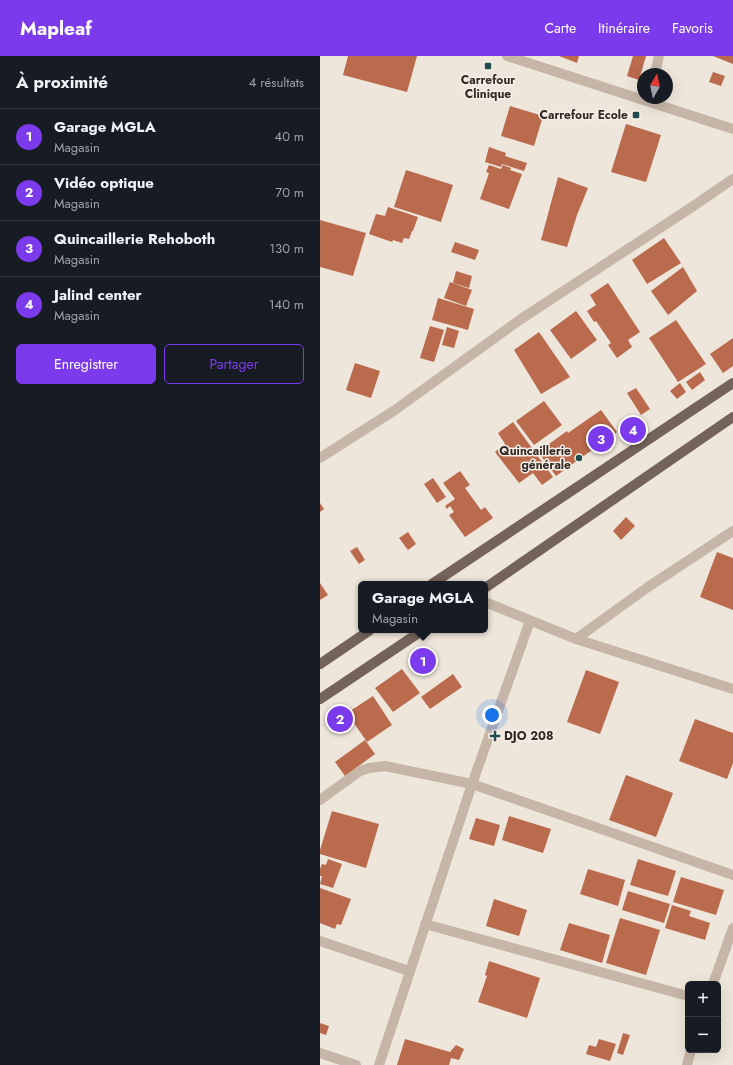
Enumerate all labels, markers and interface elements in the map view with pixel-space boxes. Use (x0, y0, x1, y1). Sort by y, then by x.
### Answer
text: Mapleaf (20, 15, 92, 42)
text: Carte (544, 18, 576, 38)
text: Itinéraire (598, 18, 650, 38)
text: Favoris (672, 18, 713, 38)
marker: Carrefour Clinique (483, 61, 493, 71)
north arrow (637, 68, 673, 104)
text: À proximité (16, 70, 108, 94)
place label: Carrefour Clinique (461, 71, 515, 103)
text: 4 résultats (249, 73, 304, 92)
place label: Carrefour Ecole (540, 106, 628, 124)
marker: Carrefour Ecole (631, 110, 641, 120)
text: Garage MGLA (54, 116, 156, 138)
text: 1 (26, 127, 32, 146)
text: 40 m (275, 127, 304, 146)
text: Magasin (54, 138, 100, 157)
text: Vidéo optique (54, 172, 154, 194)
text: 2 (25, 183, 33, 202)
text: 70 m (275, 183, 304, 202)
text: Magasin (54, 194, 100, 213)
text: Quincaillerie Rehoboth (54, 228, 215, 250)
text: 3 (25, 239, 33, 258)
text: 130 m (269, 239, 304, 258)
text: Magasin (54, 250, 100, 269)
text: Jalind center (54, 284, 142, 306)
text: 4 (24, 295, 34, 314)
text: 140 m (269, 295, 304, 314)
text: Magasin (54, 306, 100, 325)
button: Enregistrer (16, 344, 156, 384)
button: Partager (164, 344, 304, 384)
pin: 4 (620, 415, 646, 445)
pin: 3 (588, 424, 614, 454)
place label: Quincaillerie générale (499, 442, 571, 474)
marker: Quincaillerie générale (574, 453, 584, 463)
popup (358, 581, 488, 633)
text: Garage MGLA (372, 587, 474, 609)
text: Magasin (372, 609, 418, 628)
pin: 1 (410, 646, 436, 676)
pin: 2 (327, 704, 353, 734)
your location (482, 705, 502, 725)
place label: DJO 208 (504, 727, 554, 745)
marker: DJO 208 (489, 730, 501, 742)
map controls (685, 981, 721, 1053)
button: + (685, 981, 721, 1017)
button: − (685, 1017, 721, 1053)

